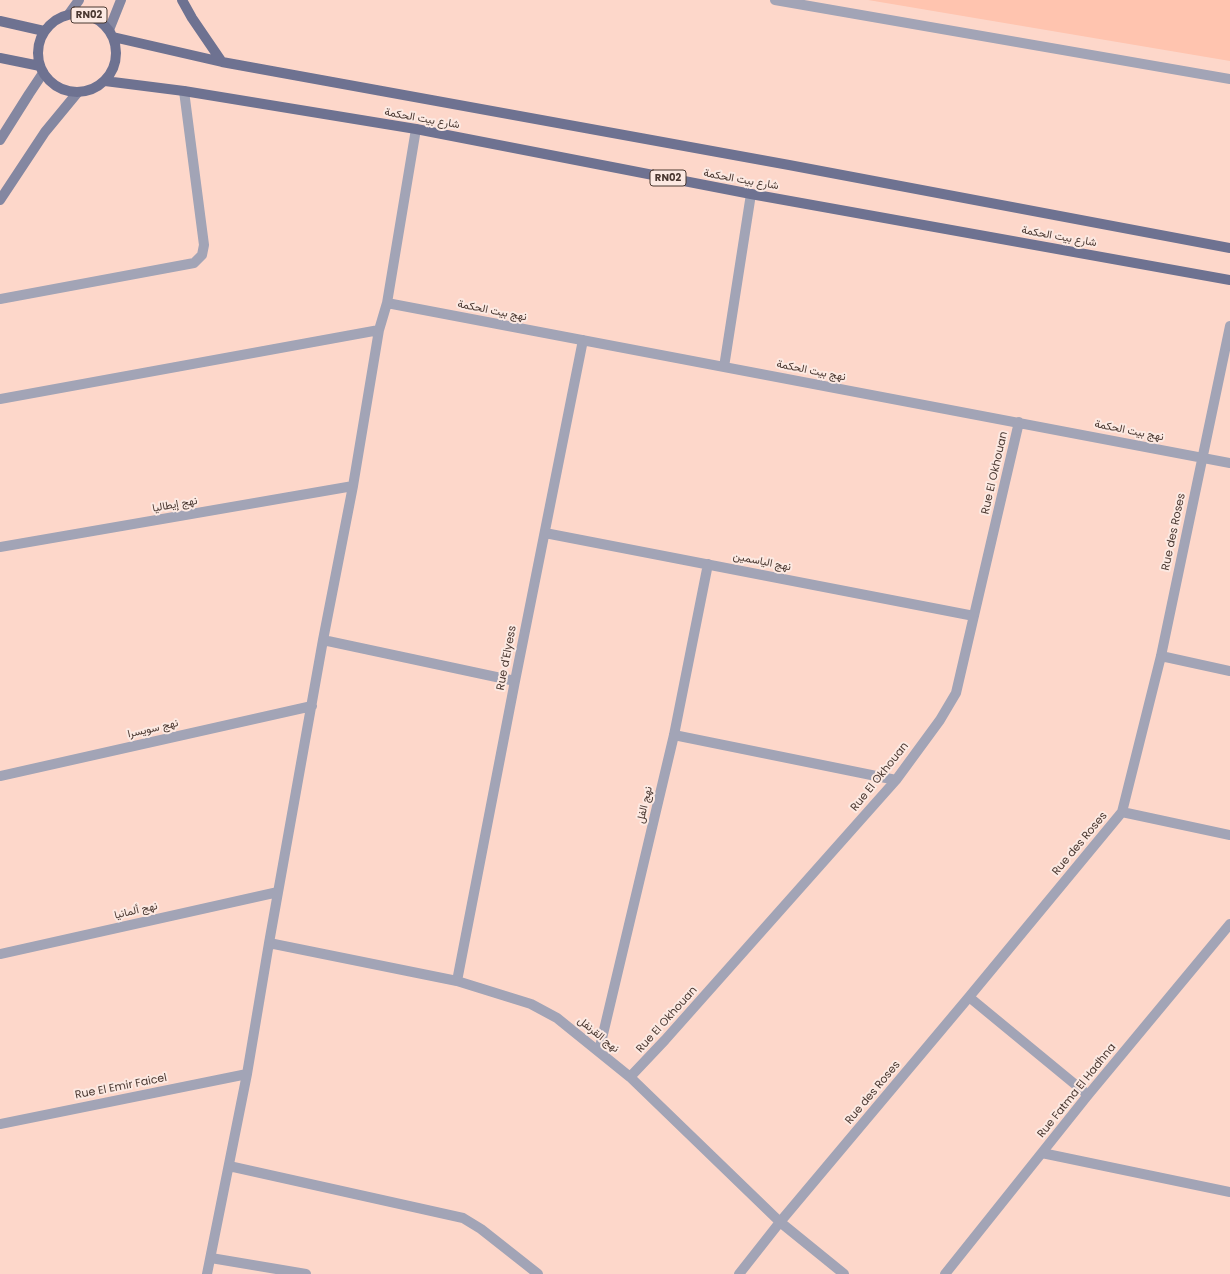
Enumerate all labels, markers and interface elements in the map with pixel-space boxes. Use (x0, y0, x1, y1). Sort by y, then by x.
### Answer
road number: RN02 (71, 7, 107, 23)
street label: شارع بيت الحكمة (383, 106, 461, 132)
street label: شارع بيت الحكمة (702, 167, 780, 193)
road number: RN02 (650, 170, 686, 186)
street label: شارع بيت الحكمة (1020, 224, 1098, 250)
street label: نهج بيت الحكمة (456, 298, 528, 324)
street label: نهج بيت الحكمة (775, 358, 847, 384)
street label: نهج بيت الحكمة (1093, 418, 1165, 444)
street label: Rue El Okhouan (979, 430, 1011, 516)
street label: Rue des Roses (1159, 492, 1189, 572)
street label: نهج إيطاليا (151, 495, 199, 515)
street label: نهج الياسمين (732, 550, 792, 574)
street label: Rue d'Elyess (494, 625, 520, 691)
street label: نهج سويسرا (126, 717, 180, 741)
street label: Rue El Okhouan (848, 740, 912, 814)
street label: نهج الفل (634, 785, 656, 825)
street label: Rue des Roses (1050, 810, 1110, 878)
street label: نهج ألمانيا (113, 900, 159, 922)
street label: Rue El Okhouan (634, 984, 700, 1056)
street label: نهج القرنفل (574, 1014, 622, 1056)
street label: Rue Fatma El Hadhna (1035, 1041, 1119, 1141)
street label: Rue des Roses (843, 1059, 903, 1127)
street label: Rue El Emir Faicel (74, 1072, 168, 1102)

